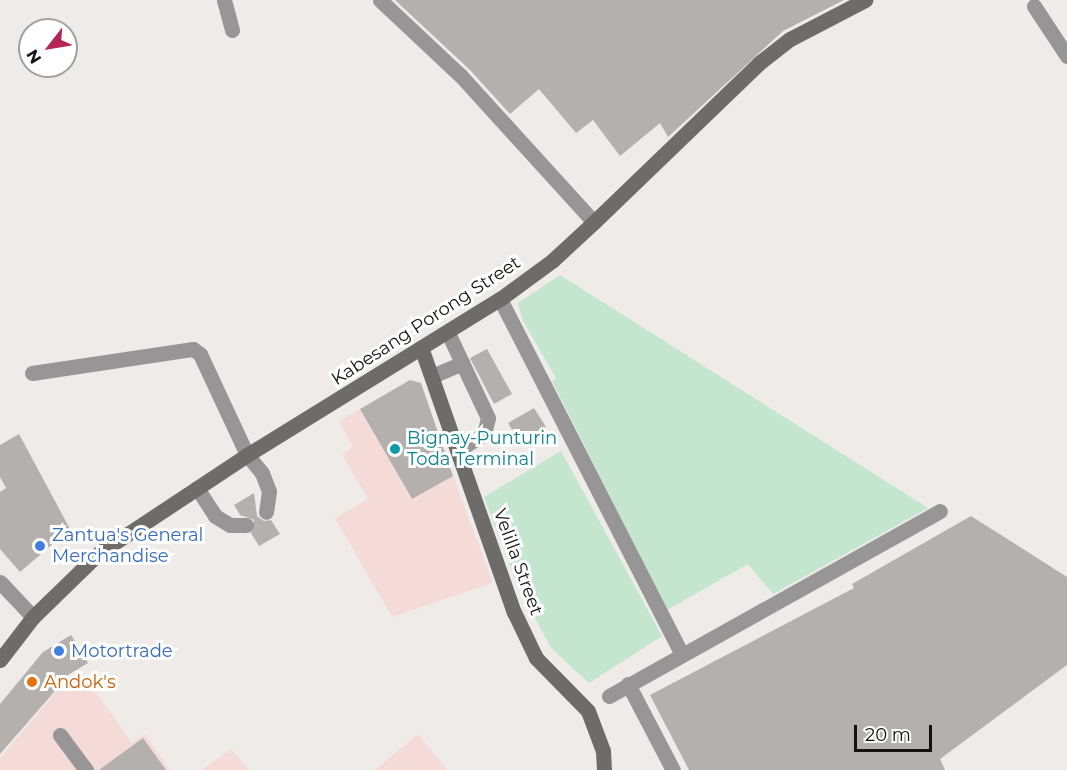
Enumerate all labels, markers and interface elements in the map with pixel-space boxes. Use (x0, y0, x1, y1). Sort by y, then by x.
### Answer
north arrow (18, 18, 78, 78)
text: N (22, 46, 45, 67)
street label: Kabesang Porong Street (328, 252, 524, 390)
place label: Bignay-Punturin Toda Terminal (407, 428, 557, 470)
marker: Bignay-Punturin Toda Terminal (388, 442, 402, 456)
street label: Velilla Street (489, 506, 547, 618)
place label: Zantua's General Merchandise (52, 525, 203, 568)
marker: Zantua's General Merchandise (33, 539, 47, 553)
place label: Motortrade (71, 640, 173, 662)
marker: Motortrade (52, 644, 66, 658)
place label: Andok's (44, 671, 116, 693)
marker: Andok's (25, 675, 39, 689)
scale bar (857, 713, 935, 751)
text: 20 m (865, 724, 911, 746)

